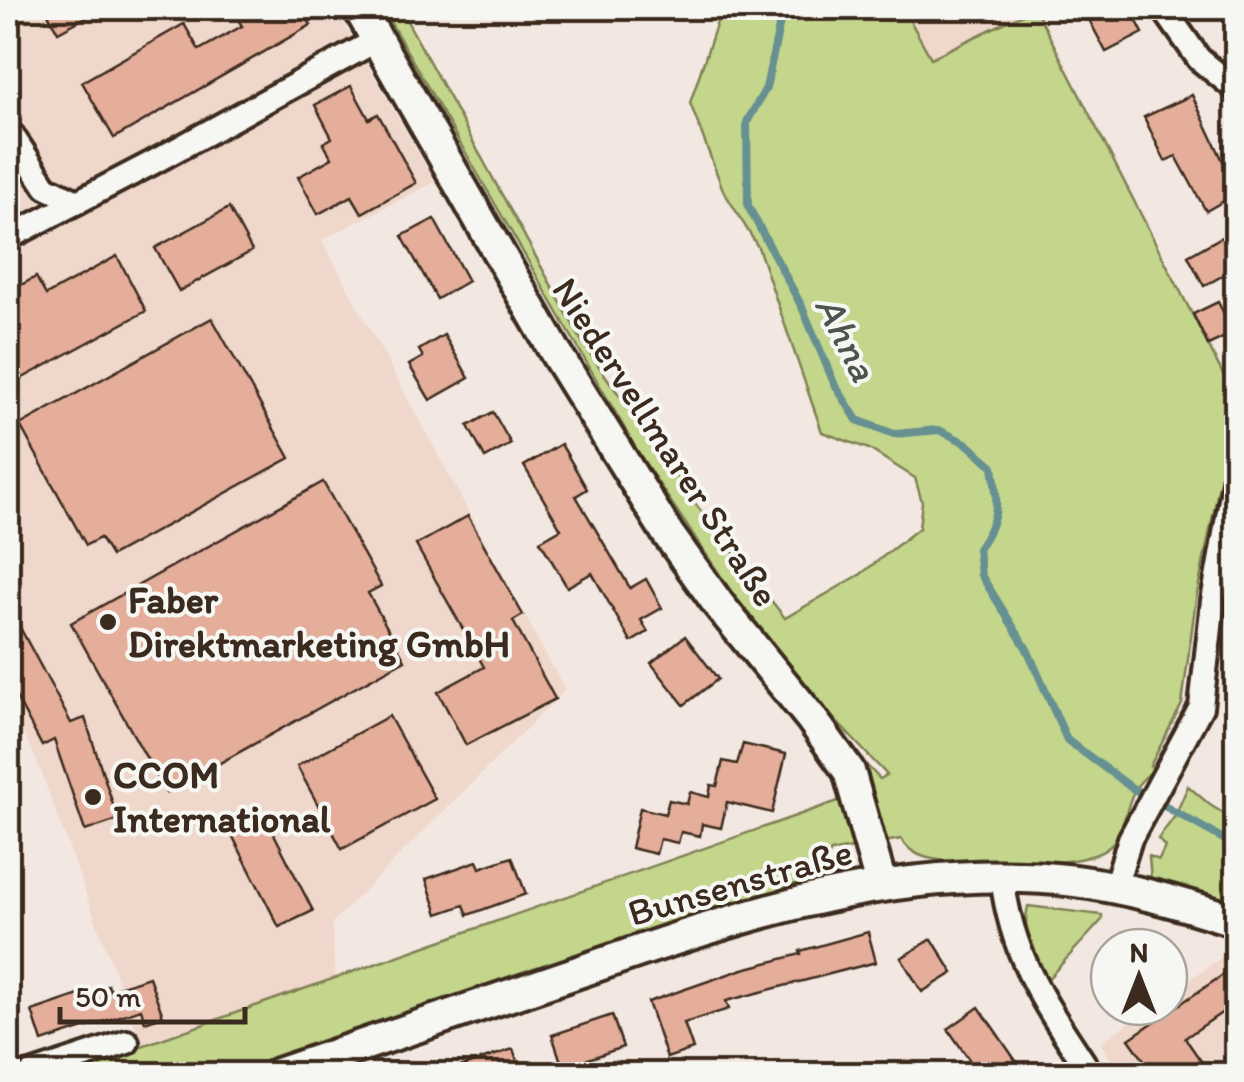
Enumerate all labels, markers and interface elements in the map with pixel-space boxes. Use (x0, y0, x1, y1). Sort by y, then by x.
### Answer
street label: Niedervellmarer Straße (542, 269, 790, 615)
water label: Ahna (805, 287, 889, 389)
place label: Faber Direktmarketing GmbH (128, 577, 510, 667)
marker: Faber Direktmarketing GmbH (97, 611, 119, 633)
place label: CCOM International (113, 752, 331, 842)
marker: CCOM International (82, 786, 104, 808)
street label: Bunsenstraße (623, 828, 857, 936)
north arrow (1089, 927, 1189, 1027)
text: N (1130, 935, 1148, 969)
scale bar (60, 962, 245, 1024)
text: 50 m (75, 978, 141, 1015)

